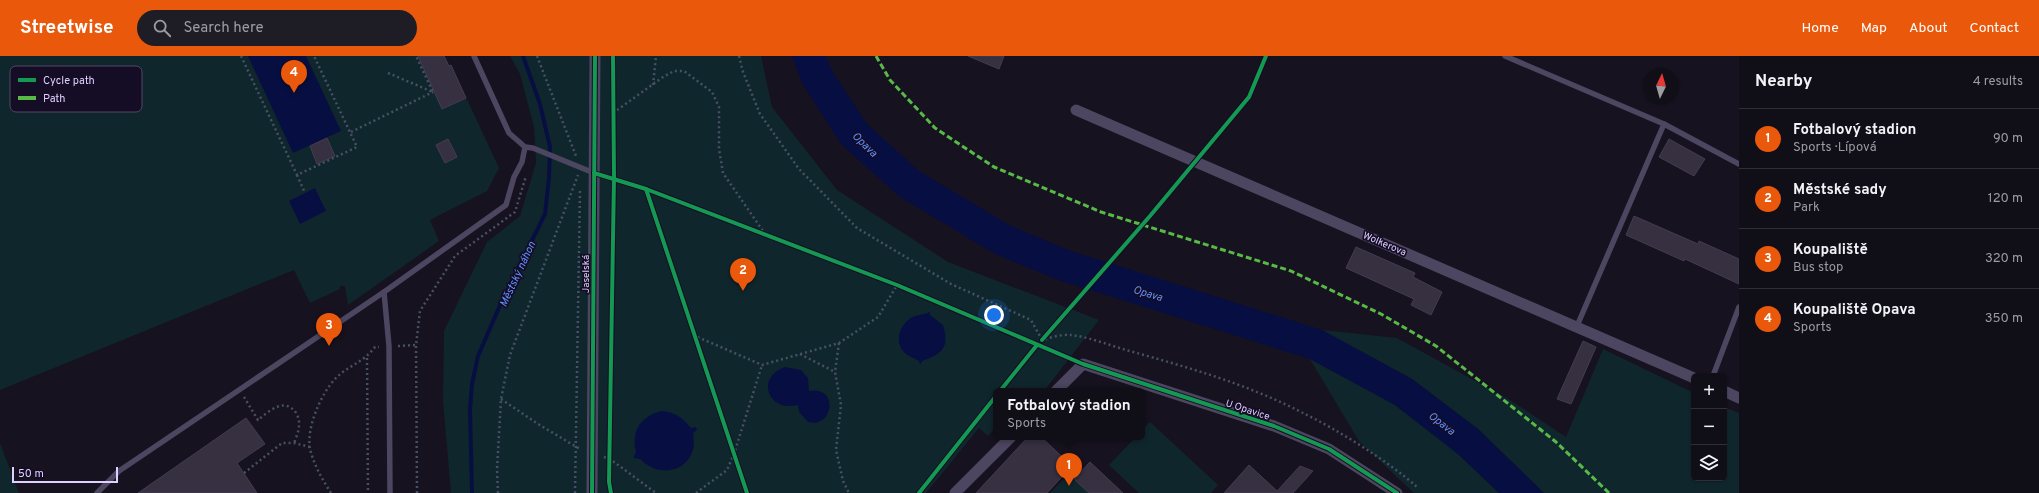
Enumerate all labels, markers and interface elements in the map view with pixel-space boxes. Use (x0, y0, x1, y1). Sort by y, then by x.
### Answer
search box (137, 10, 417, 46)
text: Streetwise (20, 16, 113, 40)
icon: search (151, 17, 173, 39)
text: Search here (183, 19, 264, 38)
text: Home (1802, 20, 1839, 37)
text: Map (1861, 20, 1887, 37)
text: About (1909, 20, 1948, 37)
text: Contact (1970, 20, 2019, 37)
pin: 4 (281, 60, 307, 93)
legend (10, 66, 142, 112)
north arrow (1643, 68, 1679, 104)
text: Nearby (1755, 71, 1812, 93)
text: Cycle path (43, 74, 95, 88)
text: 4 results (1973, 74, 2023, 90)
text: Path (43, 92, 65, 106)
text: Fotbalový stadion (1793, 121, 1916, 140)
water label: Opava (849, 129, 880, 160)
text: 1 (1765, 131, 1771, 147)
text: 90 m (1993, 131, 2023, 147)
text: Sports · Lípová (1793, 140, 1877, 156)
text: Městské sady (1793, 181, 1887, 200)
text: 2 (1764, 191, 1772, 207)
text: 120 m (1988, 191, 2023, 207)
text: Park (1793, 200, 1820, 216)
street label: Wolkerova (1361, 229, 1408, 259)
water label: Městský náhon (497, 239, 539, 309)
text: Koupaliště (1793, 241, 1868, 260)
text: 3 (1764, 251, 1772, 267)
text: 320 m (1985, 251, 2023, 267)
street label: Jaselská (580, 255, 593, 293)
pin: 2 (730, 258, 756, 291)
text: Bus stop (1793, 260, 1843, 276)
water label: Opava (1131, 283, 1164, 305)
text: Koupaliště Opava (1793, 301, 1916, 320)
your location (984, 305, 1004, 325)
text: 4 (1764, 311, 1772, 327)
text: 350 m (1985, 311, 2023, 327)
pin: 3 (316, 313, 342, 346)
text: Sports (1793, 320, 1832, 336)
map controls (1691, 373, 1727, 481)
button: + (1691, 373, 1727, 409)
popup (993, 388, 1145, 440)
text: Fotbalový stadion (1007, 397, 1131, 416)
street label: U Opavice (1224, 397, 1271, 424)
water label: Opava (1425, 409, 1458, 439)
button: − (1691, 409, 1727, 445)
text: Sports (1007, 416, 1046, 432)
button: layers (1691, 445, 1727, 481)
pin: 1 (1056, 453, 1082, 486)
scale bar (12, 465, 118, 484)
text: 50 m (18, 467, 44, 481)

